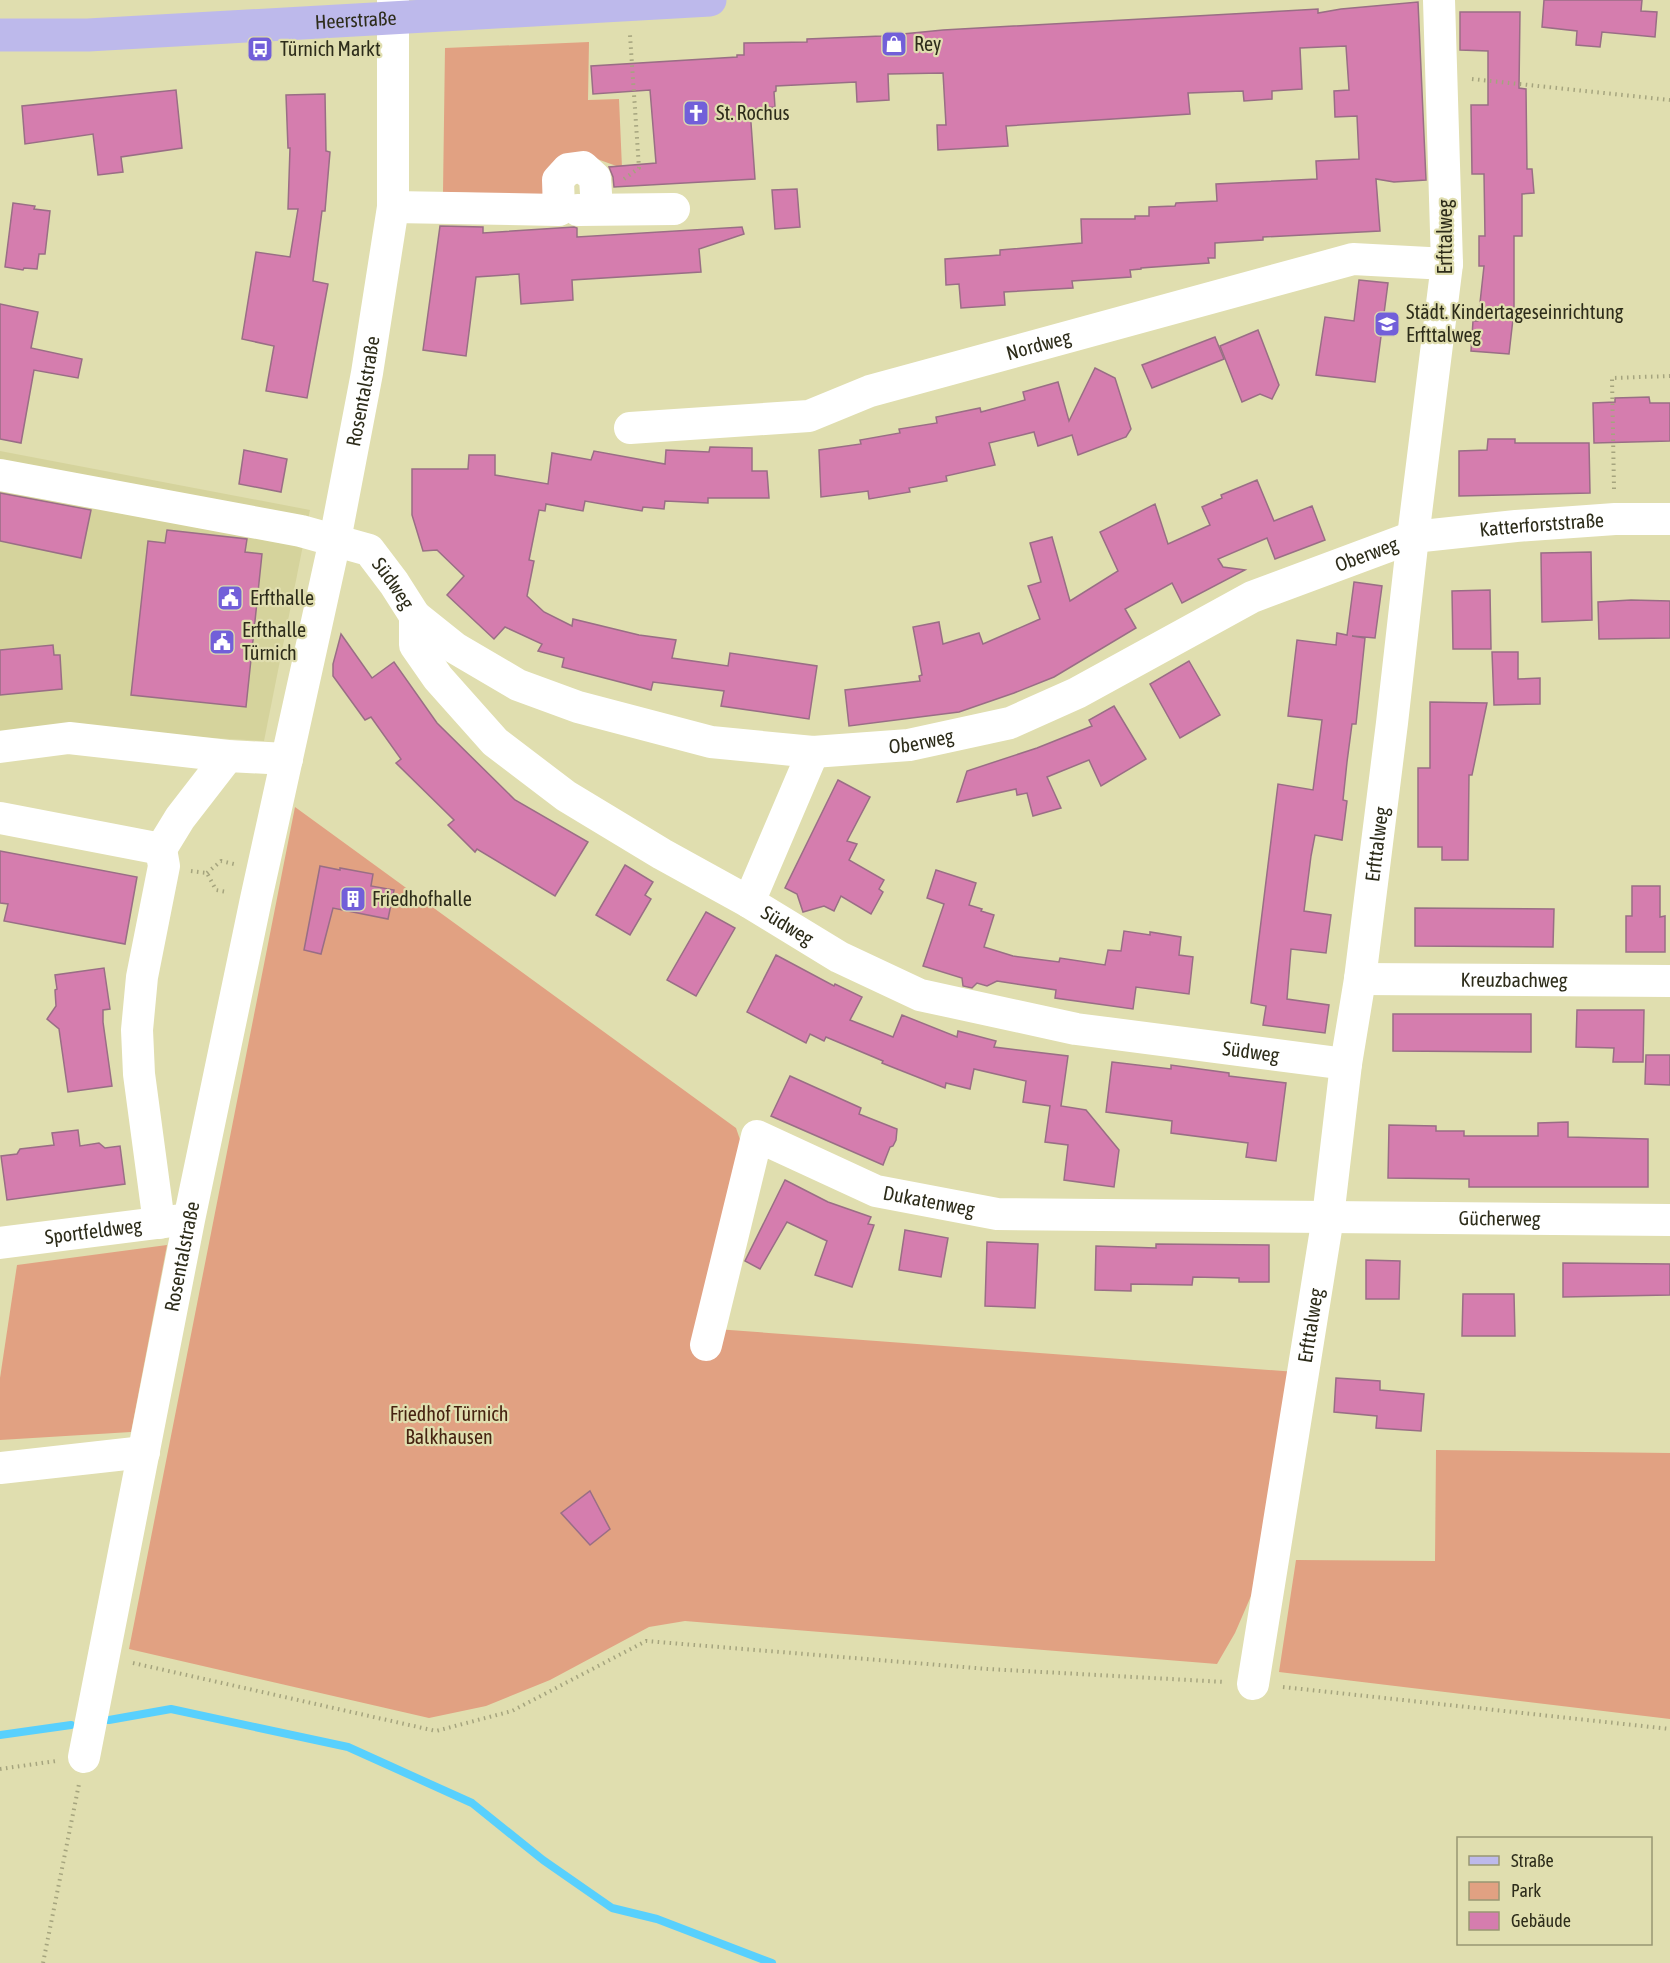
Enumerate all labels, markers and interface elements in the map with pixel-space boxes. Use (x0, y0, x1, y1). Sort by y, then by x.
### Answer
street label: Heerstraße (314, 6, 397, 33)
shop icon: Rey (879, 29, 909, 59)
place label: Rey (914, 32, 941, 55)
bus stop icon: Türnich Markt (245, 34, 275, 64)
place label: Türnich Markt (280, 37, 381, 60)
church icon: St. Rochus (681, 98, 711, 128)
place label: St. Rochus (716, 101, 790, 124)
street label: Erfttalweg (1433, 199, 1456, 275)
place label: Städt. Kindertageseinrichtung Erfttalweg (1406, 300, 1624, 346)
school or university icon: Städt. Kindertageseinrichtung Erfttalweg (1372, 309, 1402, 339)
street label: Nordweg (1003, 325, 1074, 364)
street label: Rosentalstraße (341, 334, 384, 448)
street label: Katterforststraße (1478, 508, 1605, 541)
street label: Oberweg (1332, 532, 1401, 576)
street label: Südweg (368, 553, 420, 613)
public building icon: Erfthalle (215, 583, 245, 613)
place label: Erfthalle (250, 586, 314, 609)
place label: Erfthalle Türnich (242, 618, 306, 664)
public building icon: Erfthalle Türnich (207, 627, 237, 657)
street label: Oberweg (888, 724, 956, 757)
street label: Erfttalweg (1360, 805, 1392, 883)
building icon: Friedhofhalle (338, 884, 368, 914)
place label: Friedhofhalle (372, 887, 472, 910)
street label: Südweg (757, 900, 818, 950)
street label: Kreuzbachweg (1460, 968, 1568, 991)
street label: Südweg (1221, 1036, 1281, 1066)
street label: Dukatenweg (881, 1181, 977, 1221)
street label: Rosentalstraße (159, 1199, 204, 1313)
street label: Gücherweg (1459, 1206, 1541, 1230)
street label: Sportfeldweg (43, 1213, 143, 1248)
street label: Erfttalweg (1293, 1286, 1327, 1364)
park label: Friedhof Türnich Balkhausen (390, 1402, 508, 1448)
legend (1457, 1837, 1652, 1945)
text: Straße (1511, 1850, 1554, 1871)
text: Park (1511, 1880, 1541, 1901)
text: Gebäude (1511, 1910, 1571, 1931)

